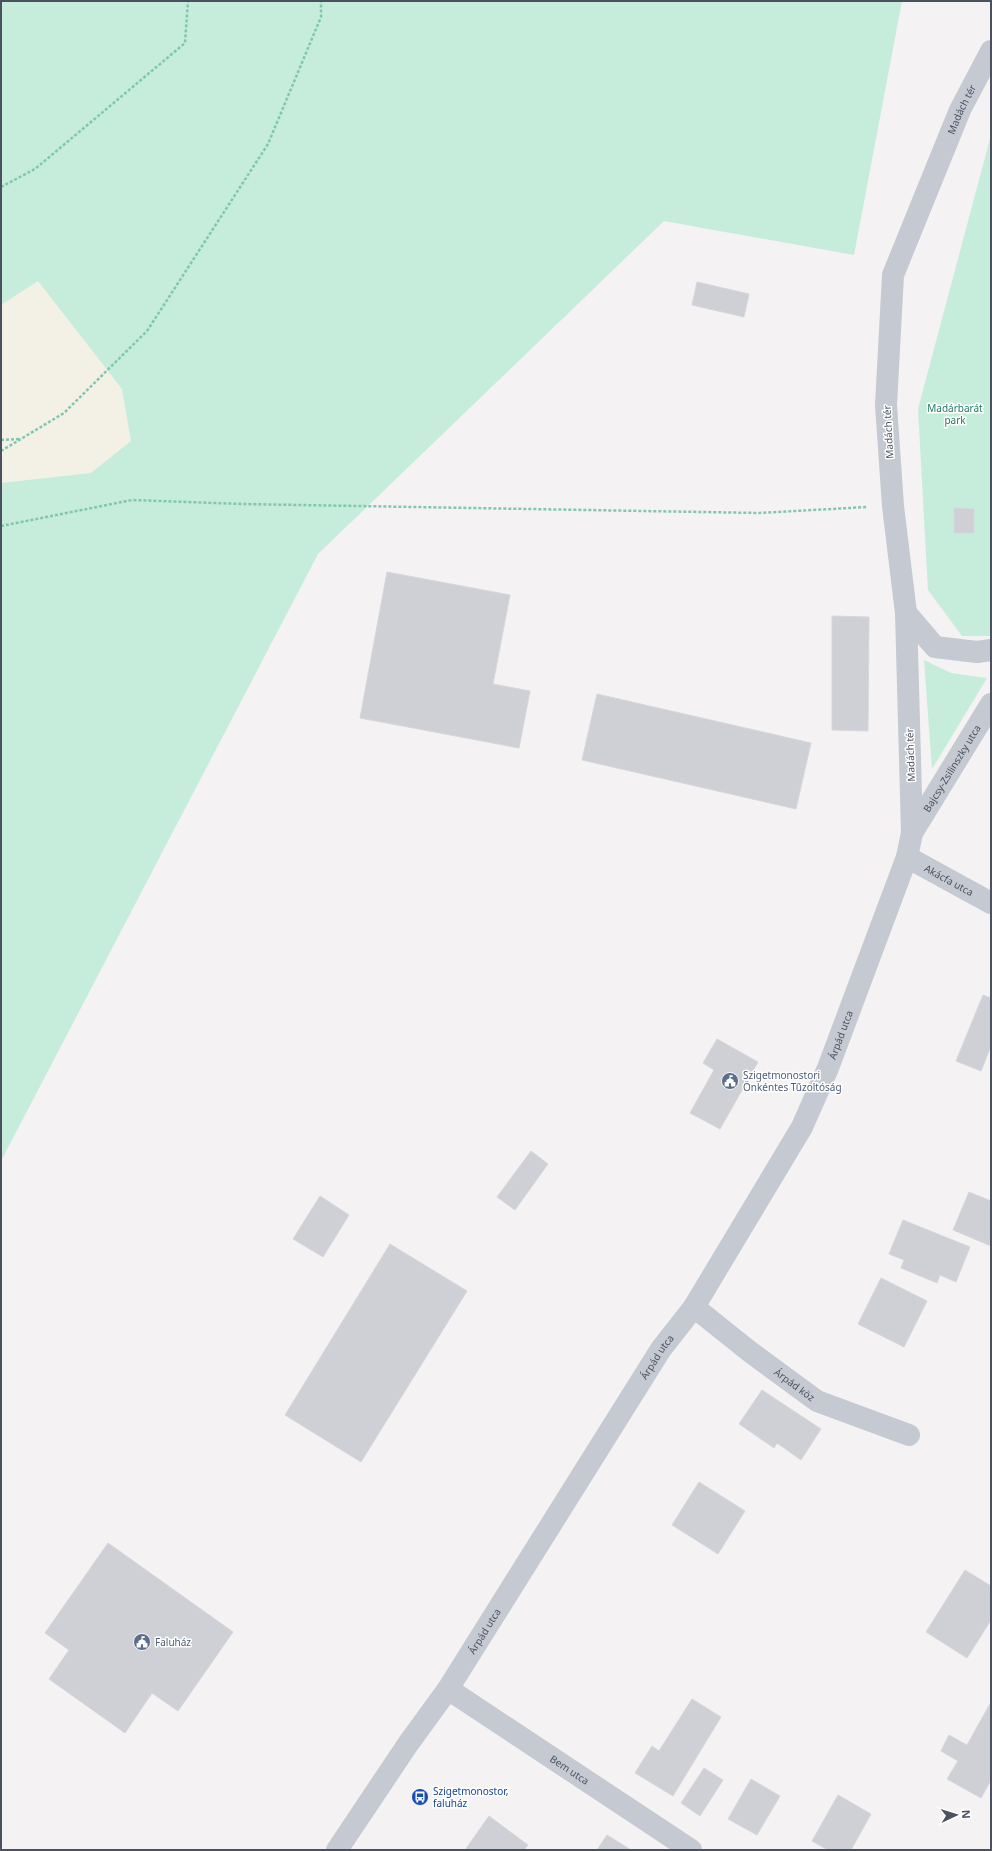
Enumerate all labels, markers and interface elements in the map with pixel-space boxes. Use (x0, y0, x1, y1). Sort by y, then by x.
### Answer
street label: Madách tér (944, 82, 979, 136)
park label: Madárbarát park (927, 401, 983, 427)
street label: Madách tér (880, 405, 896, 459)
street label: Bajcsy-Zsilinszky utca (920, 722, 984, 814)
street label: Madách tér (902, 728, 918, 782)
street label: Akácfa utca (922, 861, 976, 899)
street label: Árpád utca (825, 1008, 856, 1061)
place label: Szigetmonostori Önkéntes Tűzoltóság (743, 1068, 842, 1094)
public building icon: Szigetmonostori Önkéntes Tűzoltóság (720, 1071, 740, 1091)
street label: Árpád utca (637, 1331, 677, 1382)
street label: Árpád köz (771, 1365, 818, 1404)
street label: Árpád utca (465, 1606, 504, 1656)
public building icon: Faluház (132, 1632, 152, 1652)
place label: Faluház (155, 1635, 191, 1649)
street label: Bem utca (547, 1752, 592, 1788)
place label: Szigetmonostor, faluház (433, 1784, 508, 1810)
bus stop icon: Szigetmonostor, faluház (410, 1787, 430, 1807)
north arrow (936, 1795, 976, 1835)
text: N (959, 1809, 974, 1819)

